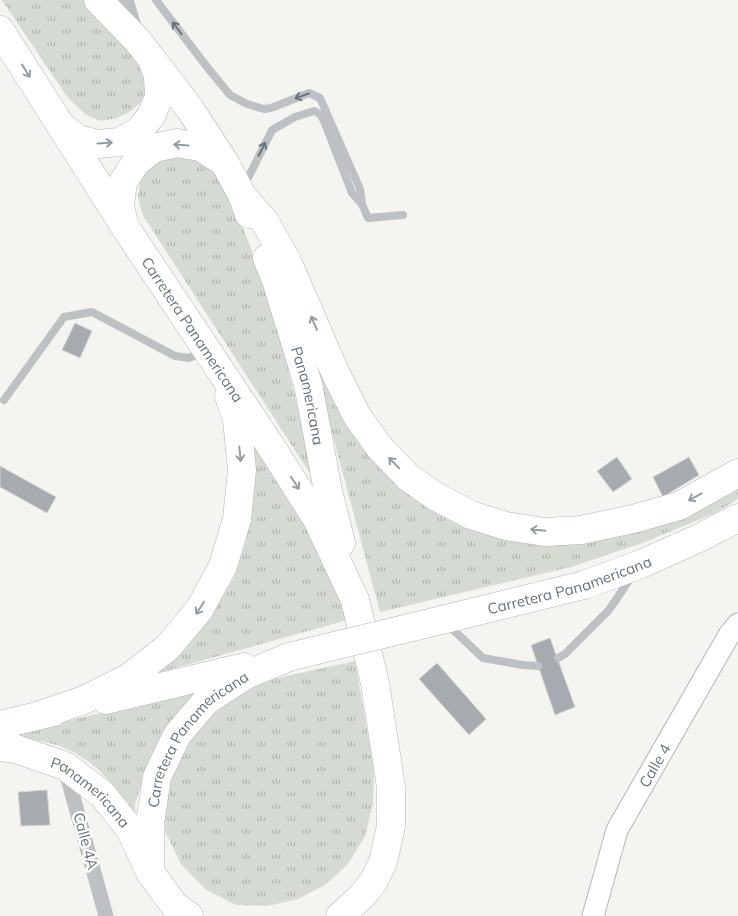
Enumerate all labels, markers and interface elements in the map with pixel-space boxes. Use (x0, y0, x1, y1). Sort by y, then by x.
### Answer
one-way arrow (172, 21, 182, 35)
one-way arrow (21, 64, 31, 78)
one-way arrow (295, 92, 310, 101)
one-way arrow (97, 138, 113, 147)
one-way arrow (174, 140, 190, 149)
one-way arrow (258, 142, 267, 157)
street label: Carretera Panamericana (138, 253, 248, 405)
one-way arrow (309, 316, 319, 331)
street label: Panamericana (287, 344, 329, 447)
one-way arrow (235, 446, 245, 462)
one-way arrow (388, 457, 401, 469)
one-way arrow (290, 476, 300, 490)
one-way arrow (688, 492, 703, 502)
one-way arrow (531, 525, 547, 535)
street label: Carretera Panamericana (485, 551, 654, 618)
one-way arrow (194, 601, 205, 615)
street label: Carretera Panamericana (143, 667, 252, 809)
street label: Calle 4 (634, 740, 674, 790)
street label: Panamericana (48, 752, 134, 831)
street label: Calle 4A (69, 810, 103, 872)

